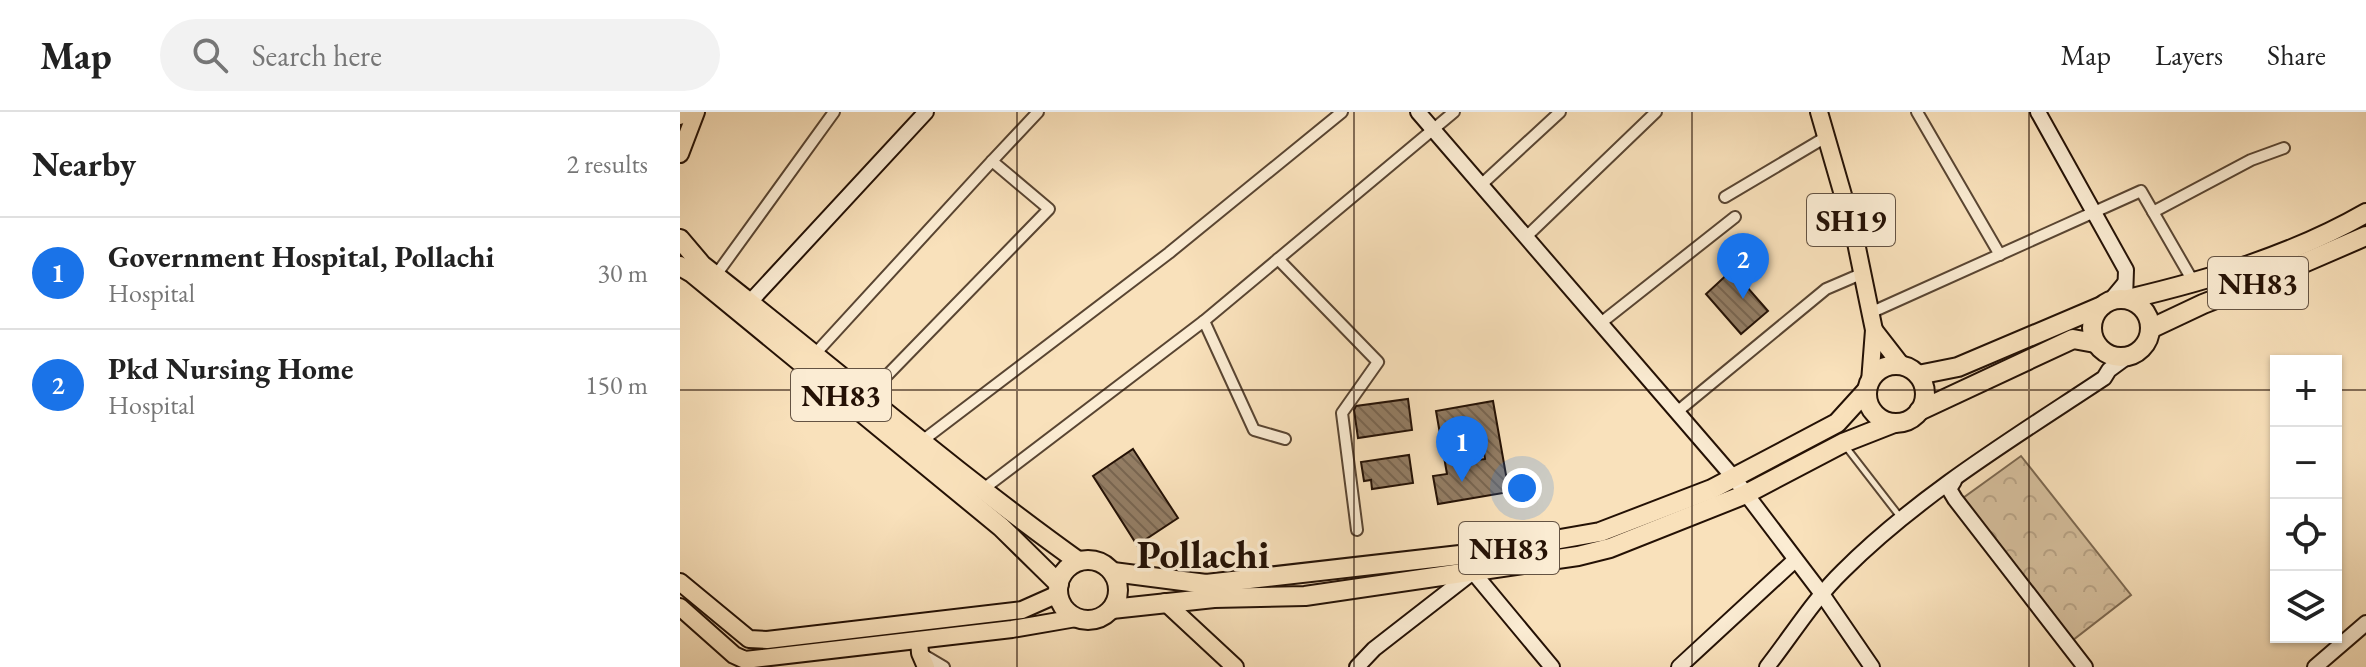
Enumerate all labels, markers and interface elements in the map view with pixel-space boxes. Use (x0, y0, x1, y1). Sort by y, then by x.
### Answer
search box (160, 19, 720, 91)
text: Map (40, 31, 112, 80)
icon: search (188, 33, 232, 77)
text: Search here (252, 36, 382, 75)
text: Map (2061, 37, 2111, 73)
text: Layers (2155, 37, 2223, 73)
text: Share (2267, 37, 2326, 73)
text: Nearby (32, 142, 136, 186)
text: 2 results (567, 147, 648, 181)
road number: SH19 (1807, 194, 1895, 246)
pin: 2 (1717, 233, 1769, 299)
text: Government Hospital, Pollachi (108, 237, 494, 276)
text: 1 (51, 256, 65, 290)
text: 30 m (598, 256, 648, 290)
road number: NH83 (2208, 257, 2308, 309)
text: Hospital (108, 276, 195, 310)
text: Pkd Nursing Home (108, 349, 353, 388)
map controls (2270, 355, 2342, 643)
button: + (2270, 355, 2342, 427)
text: 2 (51, 368, 65, 402)
text: 150 m (585, 368, 648, 402)
road number: NH83 (791, 369, 891, 421)
text: Hospital (108, 388, 195, 422)
pin: 1 (1436, 416, 1488, 482)
button: − (2270, 427, 2342, 499)
your location (1502, 468, 1542, 508)
button: locate (2270, 499, 2342, 571)
road number: NH83 (1459, 522, 1559, 574)
district label: Pollachi (1136, 528, 1270, 580)
button: layers (2270, 571, 2342, 643)

